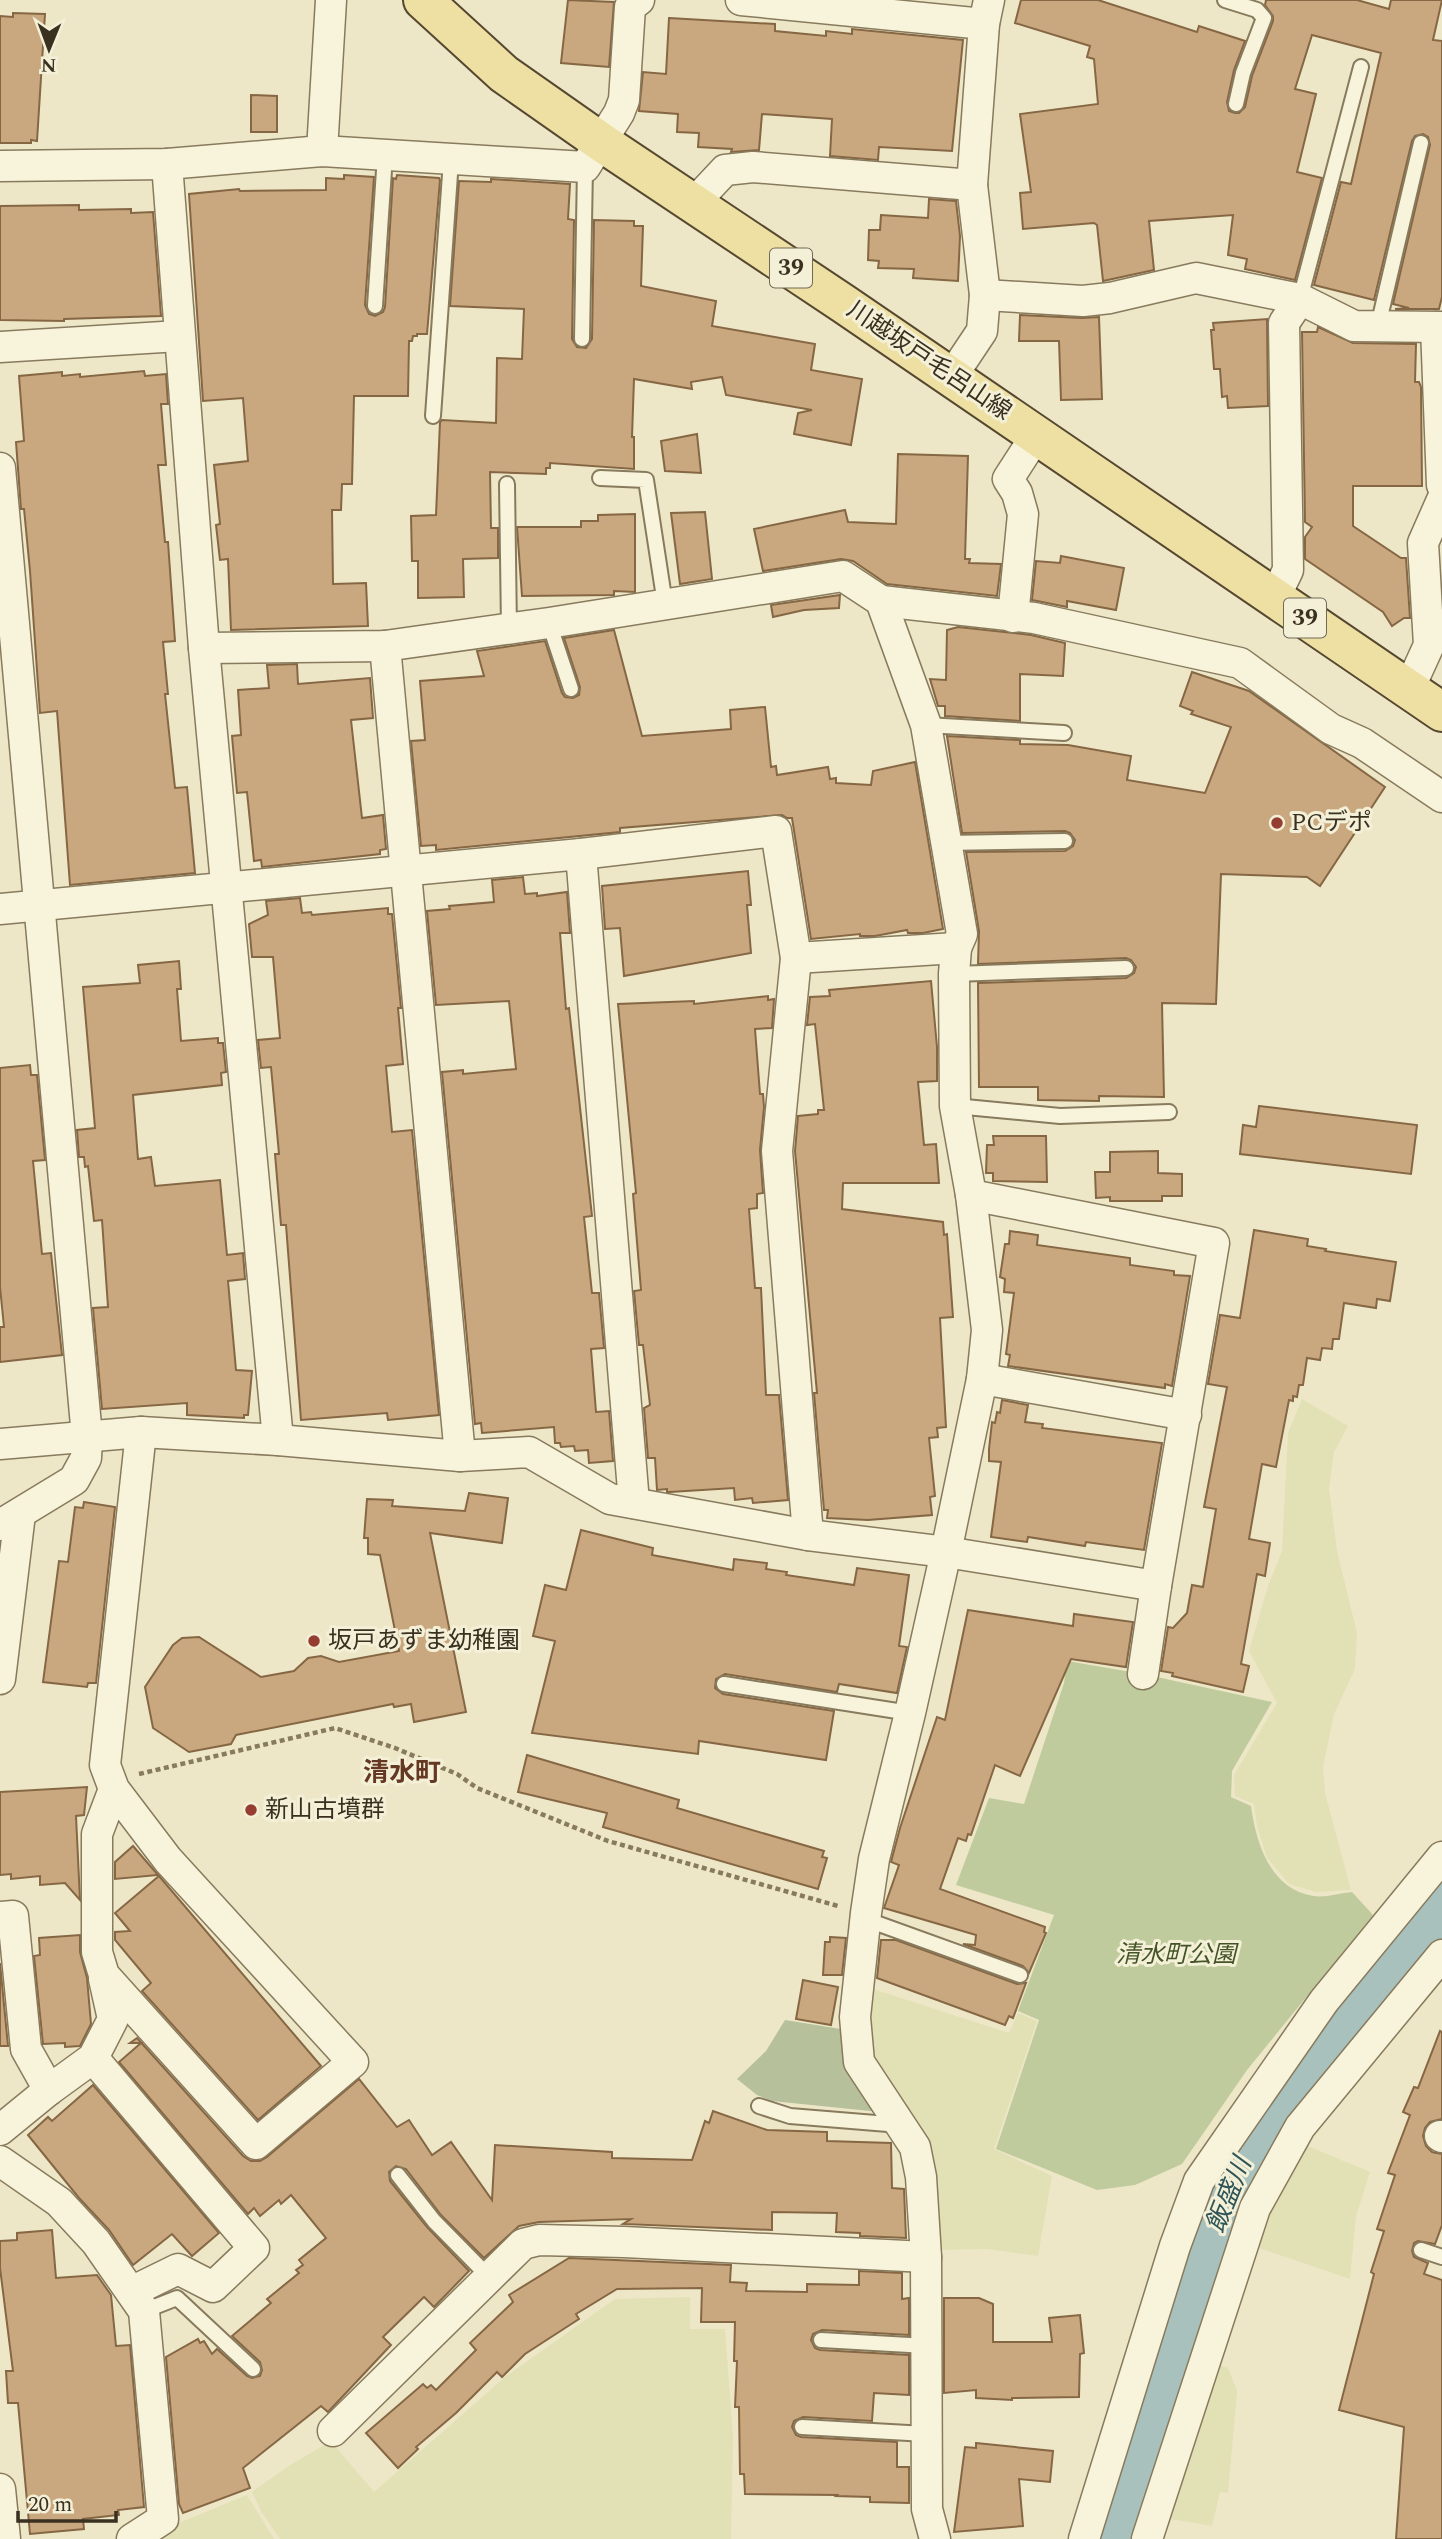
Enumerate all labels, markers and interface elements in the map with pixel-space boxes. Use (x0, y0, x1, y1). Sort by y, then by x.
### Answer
north arrow (14, 14, 84, 84)
text: N (41, 50, 57, 79)
road number: 39 (770, 248, 812, 288)
street label: 川越坂戸毛呂山線 (839, 292, 1019, 430)
road number: 39 (1284, 598, 1326, 638)
place label: PCデポ (1291, 805, 1372, 841)
marker: PCデポ (1269, 815, 1285, 831)
place label: 坂戸あずま幼稚園 (328, 1623, 520, 1659)
marker: 坂戸あずま幼稚園 (306, 1633, 322, 1649)
district label: 清水町 (363, 1753, 441, 1793)
place label: 新山古墳群 (265, 1792, 385, 1828)
marker: 新山古墳群 (243, 1802, 259, 1818)
park label: 清水町公園 (1116, 1937, 1239, 1973)
water label: 飯盛川 (1196, 2149, 1263, 2239)
scale bar (18, 2480, 116, 2524)
text: 20 m (28, 2489, 72, 2521)

